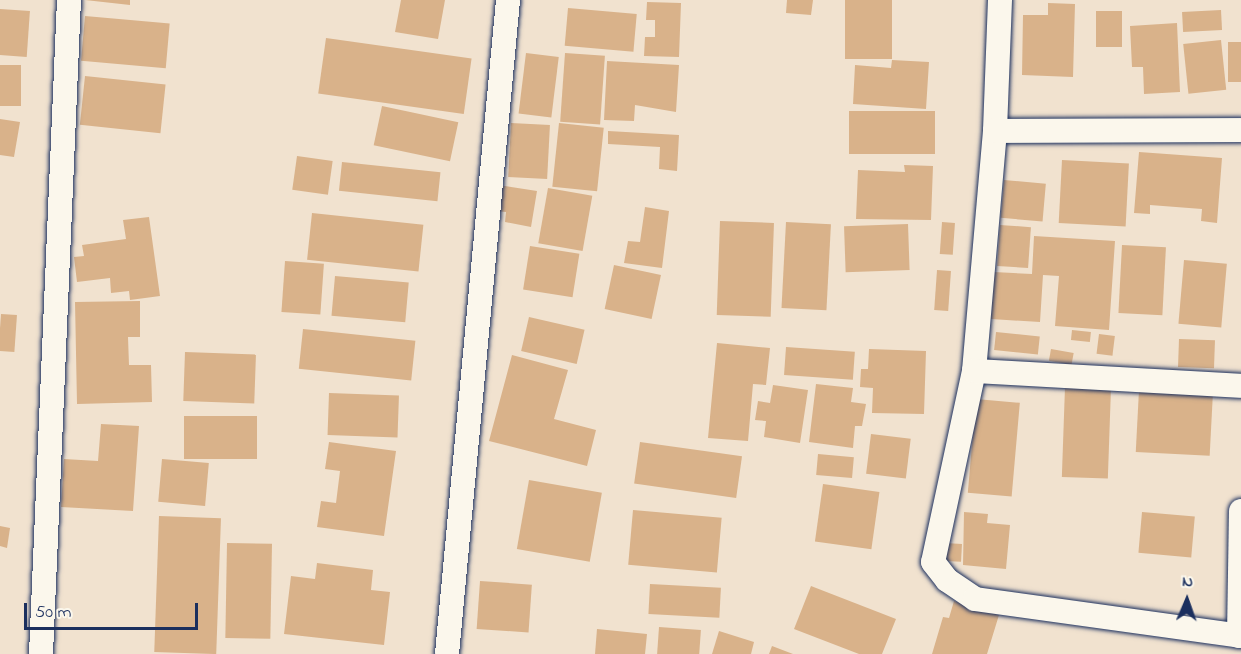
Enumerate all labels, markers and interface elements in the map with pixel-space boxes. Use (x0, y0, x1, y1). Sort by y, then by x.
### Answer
north arrow (1157, 570, 1217, 630)
text: N (1182, 570, 1193, 594)
scale bar (27, 591, 201, 629)
text: 50 m (35, 600, 72, 626)

